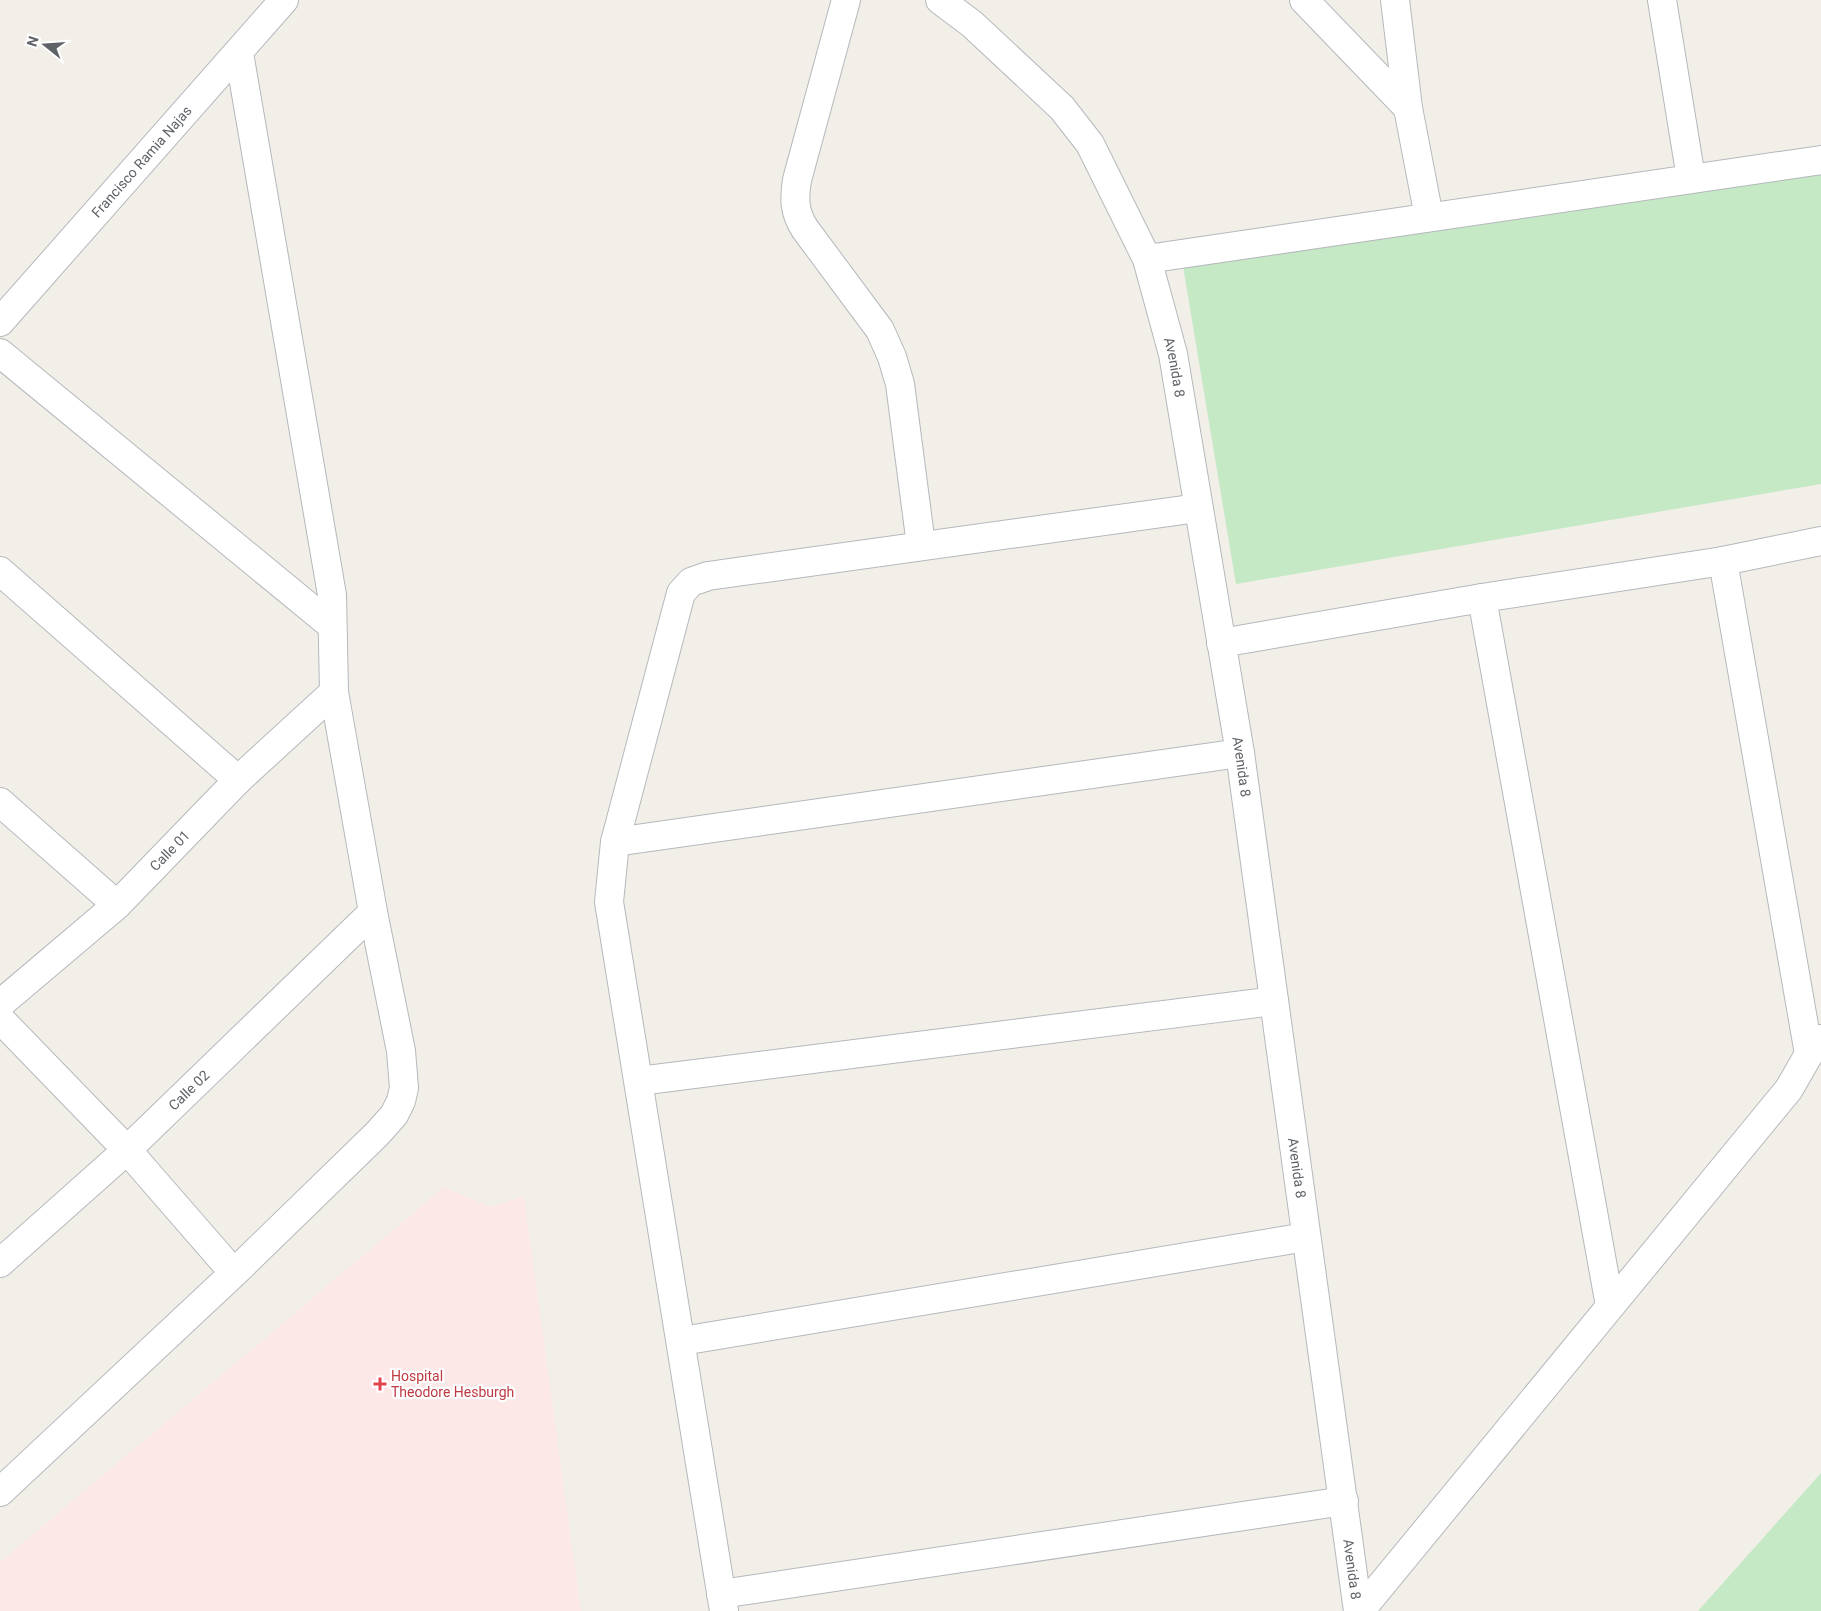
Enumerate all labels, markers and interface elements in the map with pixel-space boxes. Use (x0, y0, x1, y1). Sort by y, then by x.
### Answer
north arrow (20, 20, 70, 70)
text: N (23, 34, 42, 48)
street label: Francisco Ramia Najas (88, 103, 195, 220)
street label: Avenida 8 (1161, 335, 1188, 399)
street label: Avenida 8 (1229, 735, 1254, 798)
street label: Calle 01 (146, 827, 193, 874)
street label: Calle 02 (165, 1067, 213, 1113)
street label: Avenida 8 (1285, 1137, 1309, 1199)
place label: Hospital Theodore Hesburgh (391, 1368, 514, 1400)
marker: Hospital Theodore Hesburgh (373, 1377, 387, 1391)
street label: Avenida 8 (1340, 1538, 1364, 1601)

